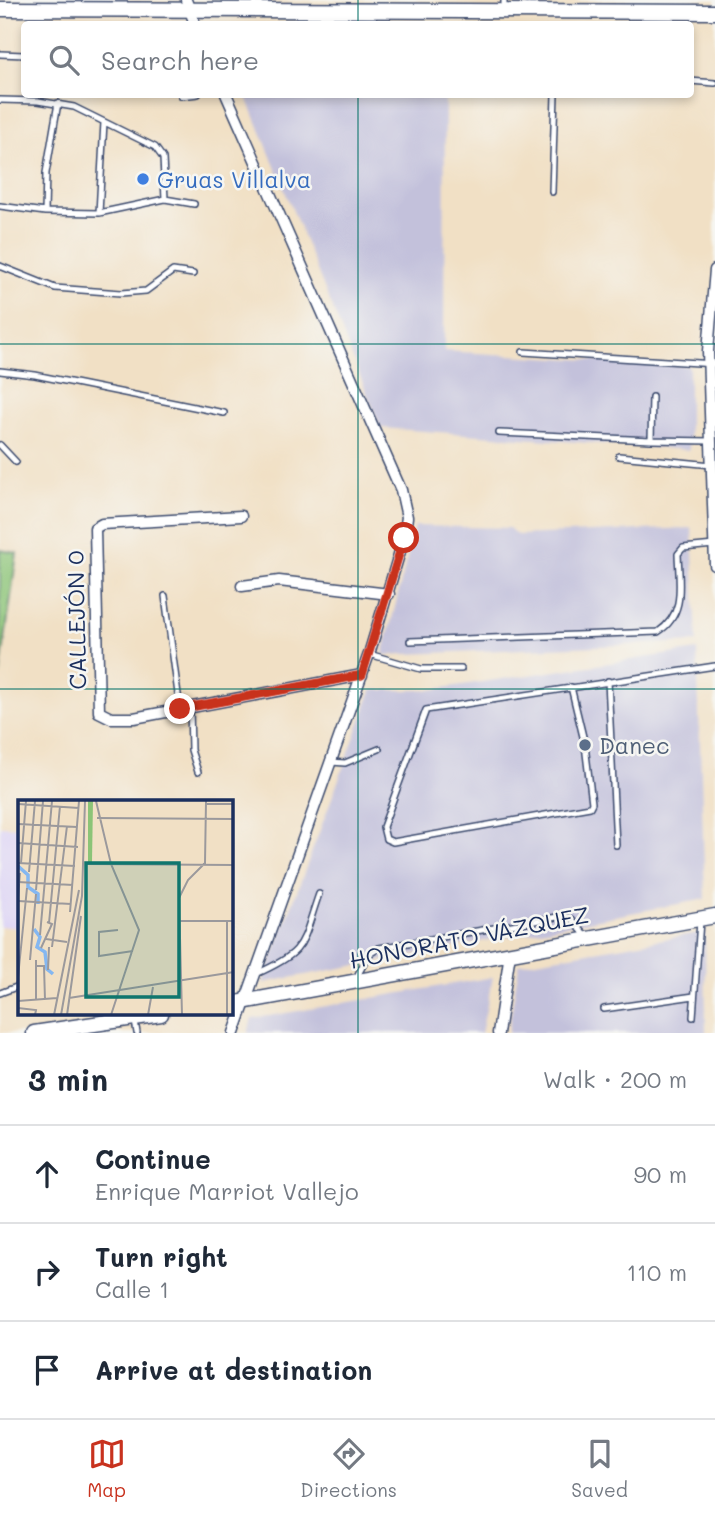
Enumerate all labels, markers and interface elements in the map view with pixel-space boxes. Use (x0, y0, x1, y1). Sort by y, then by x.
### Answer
search box (21, 21, 694, 98)
icon: search (45, 41, 83, 79)
text: Search here (101, 43, 259, 77)
place label: Gruas Villalva (157, 164, 311, 194)
marker: Gruas Villalva (135, 171, 151, 187)
route start (388, 522, 419, 553)
street label: CALLEJÓN 0 (60, 550, 92, 690)
route end (164, 693, 195, 724)
place label: Danec (599, 730, 670, 760)
marker: Danec (577, 737, 593, 753)
inset map (18, 800, 233, 1016)
street label: HONORATO VÁZQUEZ (347, 899, 591, 975)
text: 3 min (28, 1059, 108, 1099)
text: Walk · 200 m (543, 1064, 687, 1094)
text: Continue (95, 1142, 211, 1176)
icon: ahead (28, 1155, 66, 1193)
text: 90 m (634, 1159, 687, 1189)
text: Enrique Marriot Vallejo (95, 1176, 359, 1206)
text: Turn right (95, 1240, 228, 1274)
icon: right (28, 1253, 66, 1291)
text: 110 m (627, 1257, 687, 1287)
text: Calle 1 (95, 1274, 169, 1304)
icon: arrive (28, 1351, 66, 1389)
text: Arrive at destination (95, 1353, 372, 1387)
tab: Map (87, 1435, 126, 1502)
tab: Directions (300, 1435, 397, 1502)
tab: Saved (571, 1435, 628, 1502)

